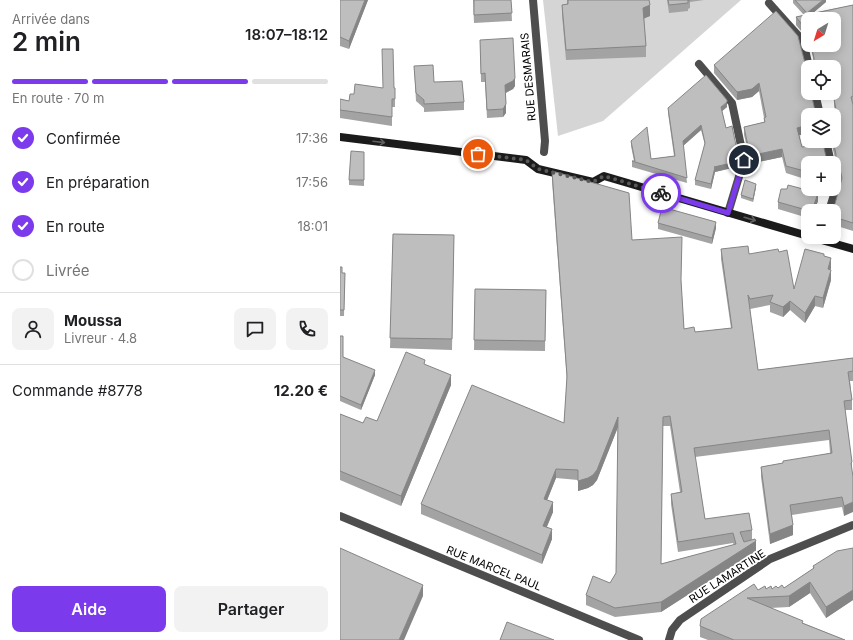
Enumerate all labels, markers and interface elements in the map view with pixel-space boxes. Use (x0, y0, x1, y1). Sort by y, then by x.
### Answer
text: Arrivée dans (12, 11, 90, 27)
north arrow (801, 12, 841, 52)
map controls (801, 12, 841, 244)
text: 18:07–18:12 (245, 25, 328, 44)
text: 2 min (12, 26, 81, 57)
street label: RUE DESMARAIS (517, 32, 539, 122)
button: locate (801, 60, 841, 100)
text: En route · 70 m (12, 90, 104, 106)
button: layers (801, 108, 841, 148)
icon: check (12, 127, 34, 149)
text: Confirmée (46, 129, 121, 148)
text: 17:36 (296, 130, 328, 146)
pin (461, 137, 495, 171)
one-way arrow (372, 138, 385, 146)
icon: bag (467, 143, 489, 165)
pin (727, 143, 761, 177)
icon: home (733, 149, 755, 171)
button: + (801, 156, 841, 196)
icon: check (12, 171, 34, 193)
text: En préparation (46, 173, 150, 192)
courier (641, 173, 681, 213)
text: 17:56 (296, 174, 328, 190)
icon: bike (650, 182, 672, 204)
button: − (801, 204, 841, 244)
icon: check (12, 215, 34, 237)
one-way arrow (744, 216, 757, 223)
text: En route (46, 217, 105, 236)
text: 18:01 (297, 218, 328, 234)
text: Livrée (46, 261, 89, 280)
button: person (12, 308, 54, 350)
button: chat (234, 308, 276, 350)
button: phone (286, 308, 328, 350)
text: Moussa (64, 311, 122, 330)
text: Livreur · 4.8 (64, 330, 137, 346)
text: Commande #8778 (12, 381, 143, 400)
text: 12.20 € (274, 381, 328, 400)
street label: RUE MARCEL PAUL (444, 542, 544, 594)
street label: RUE LAMARTINE (686, 546, 768, 606)
button: Aide (12, 586, 166, 632)
button: Partager (174, 586, 328, 632)

